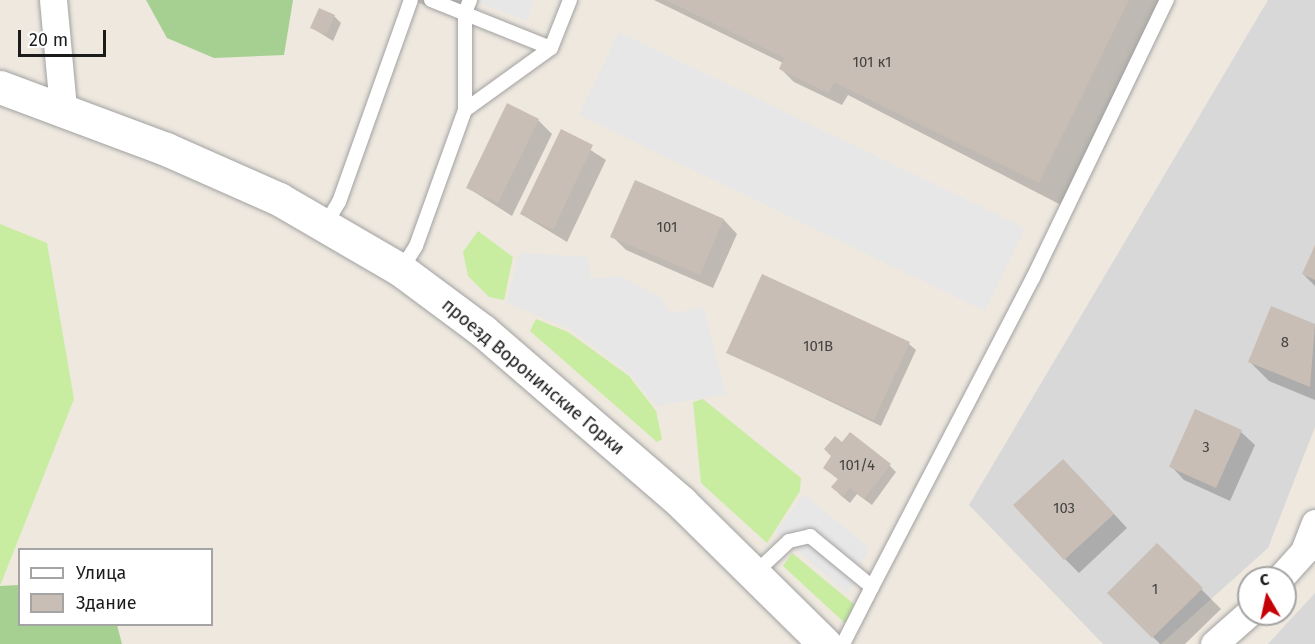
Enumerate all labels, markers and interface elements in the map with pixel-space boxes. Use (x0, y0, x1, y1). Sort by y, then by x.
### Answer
scale bar (21, 18, 110, 56)
text: 20 m (29, 29, 68, 51)
house number: 101 к1 (852, 54, 892, 72)
house number: 101 (657, 219, 677, 237)
street label: проезд Воронинские Горки (437, 294, 629, 460)
house number: 8 (1281, 334, 1289, 352)
house number: 101В (803, 338, 833, 356)
house number: 3 (1202, 439, 1210, 457)
house number: 101/4 (839, 457, 875, 475)
house number: 103 (1053, 500, 1075, 518)
legend (18, 548, 213, 626)
text: Улица (76, 562, 126, 584)
north arrow (1237, 566, 1297, 626)
text: С (1258, 570, 1270, 590)
house number: 1 (1152, 581, 1158, 599)
text: Здание (76, 592, 137, 614)

